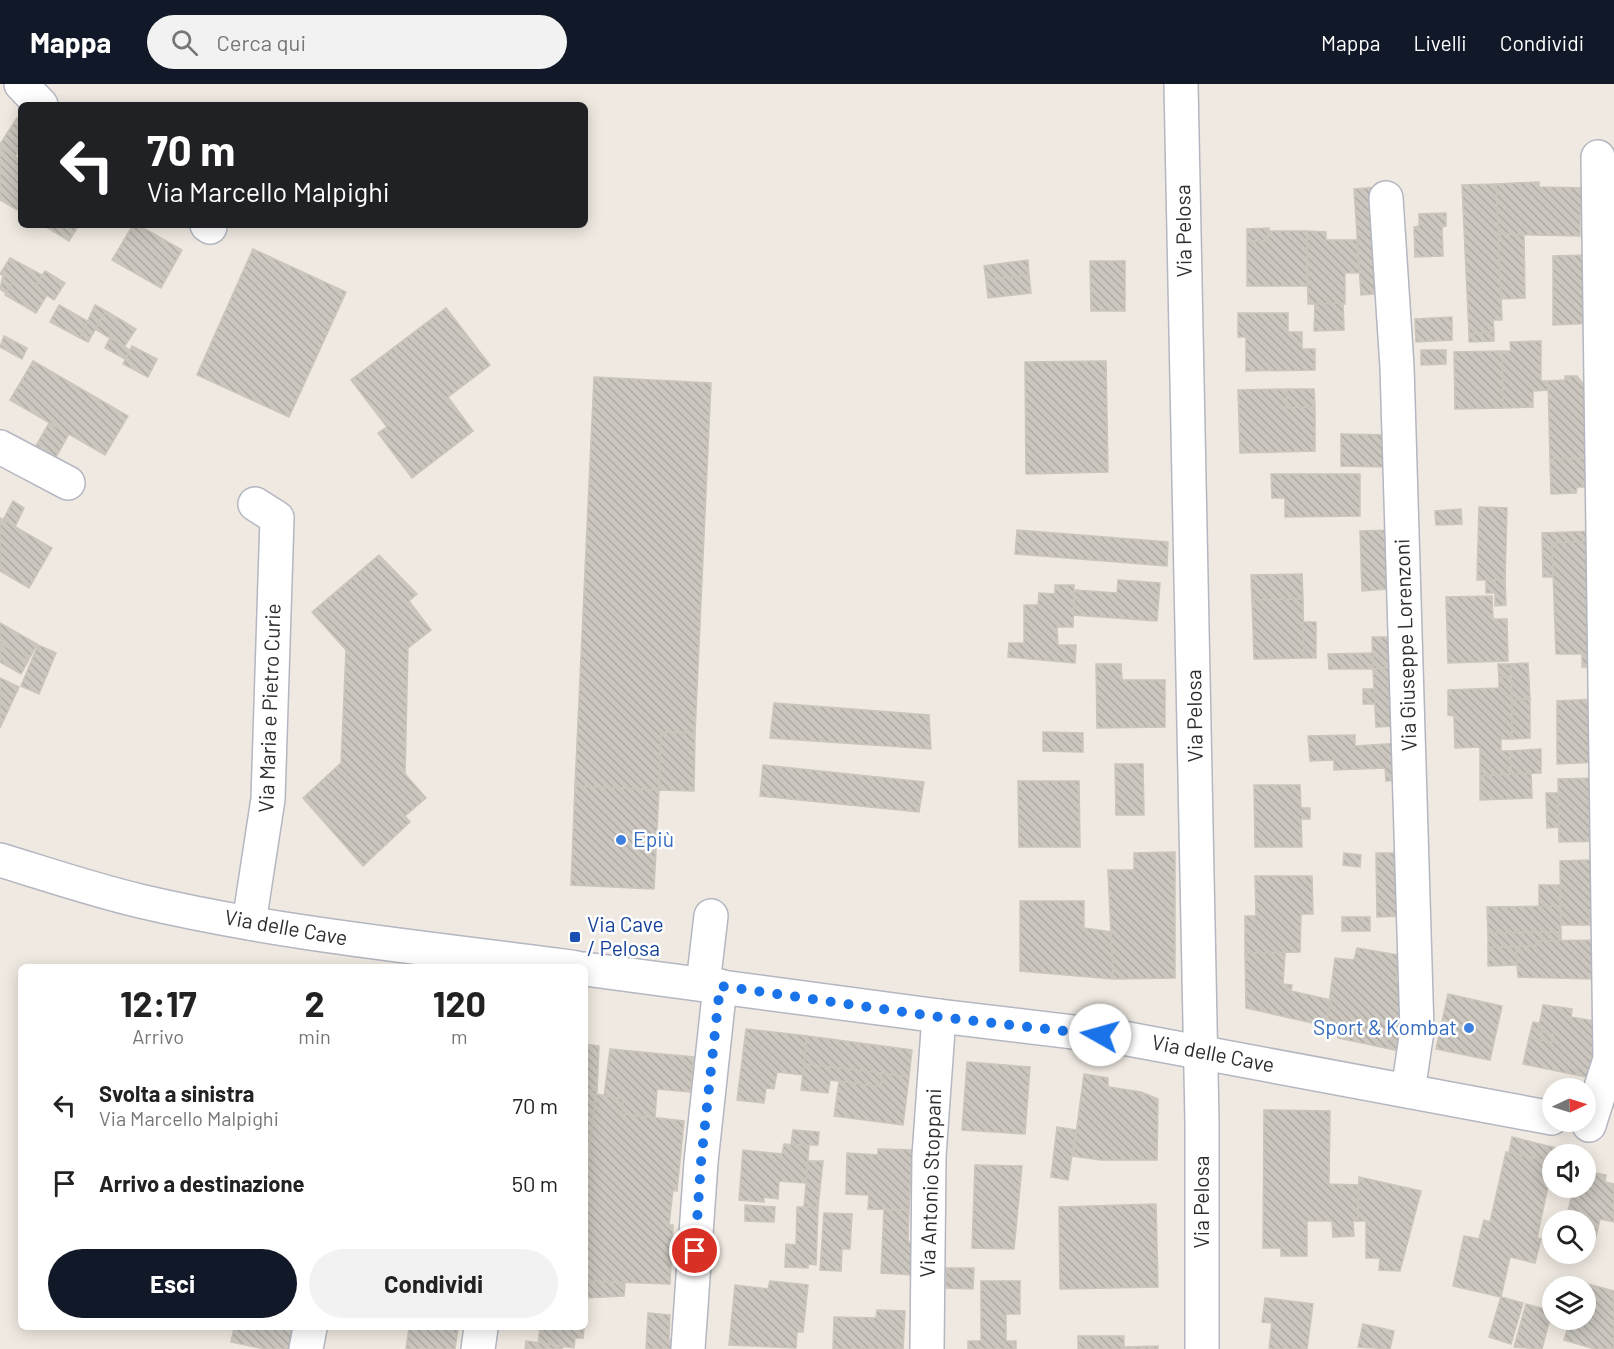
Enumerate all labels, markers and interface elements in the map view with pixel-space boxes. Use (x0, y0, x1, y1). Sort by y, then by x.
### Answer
search box (147, 15, 567, 69)
text: Mappa (30, 25, 111, 59)
icon: search (168, 26, 201, 59)
text: Cerca qui (216, 29, 306, 55)
text: Mappa (1321, 30, 1381, 55)
text: Livelli (1414, 30, 1467, 55)
text: Condividi (1500, 30, 1584, 55)
text: 70 m (147, 124, 235, 174)
icon: left (48, 126, 126, 204)
text: Via Marcello Malpighi (147, 175, 390, 207)
street label: Via Pelosa (1169, 184, 1196, 278)
street label: Via Giuseppe Lorenzoni (1388, 538, 1421, 752)
street label: Via Maria e Pietro Curie (252, 603, 285, 813)
street label: Via Pelosa (1180, 669, 1207, 763)
place label: Epiù (633, 826, 674, 851)
marker: Epiù (614, 833, 628, 847)
street label: Via delle Cave (223, 903, 350, 950)
place label: Via Cave / Pelosa (587, 911, 664, 960)
marker: Via Cave / Pelosa (568, 930, 582, 944)
text: 12:17 (120, 981, 196, 1024)
text: 2 (304, 981, 325, 1024)
text: 120 (433, 981, 486, 1024)
position arrow (1068, 1003, 1132, 1067)
place label: Sport & Kombat (1313, 1014, 1457, 1039)
marker: Sport & Kombat (1462, 1021, 1476, 1035)
text: Arrivo (132, 1024, 184, 1048)
text: min (298, 1024, 331, 1048)
text: m (451, 1024, 468, 1048)
street label: Via delle Cave (1150, 1028, 1277, 1077)
north arrow (1542, 1078, 1596, 1132)
map controls (1542, 1078, 1596, 1330)
text: Svolta a sinistra (99, 1080, 254, 1106)
street label: Via Antonio Stoppani (914, 1088, 945, 1278)
icon: left (48, 1089, 81, 1122)
text: 70 m (513, 1092, 558, 1118)
text: Via Marcello Malpighi (99, 1106, 279, 1130)
button: sound (1542, 1144, 1596, 1198)
street label: Via Pelosa (1188, 1155, 1213, 1249)
icon: arrive (48, 1167, 81, 1200)
text: Arrivo a destinazione (99, 1170, 305, 1196)
text: 50 m (512, 1170, 558, 1196)
button: search (1542, 1210, 1596, 1264)
pin (669, 1225, 720, 1276)
icon: arrive (678, 1234, 711, 1267)
button: Esci (48, 1249, 297, 1318)
button: Condividi (309, 1249, 558, 1318)
button: layers (1542, 1276, 1596, 1330)

